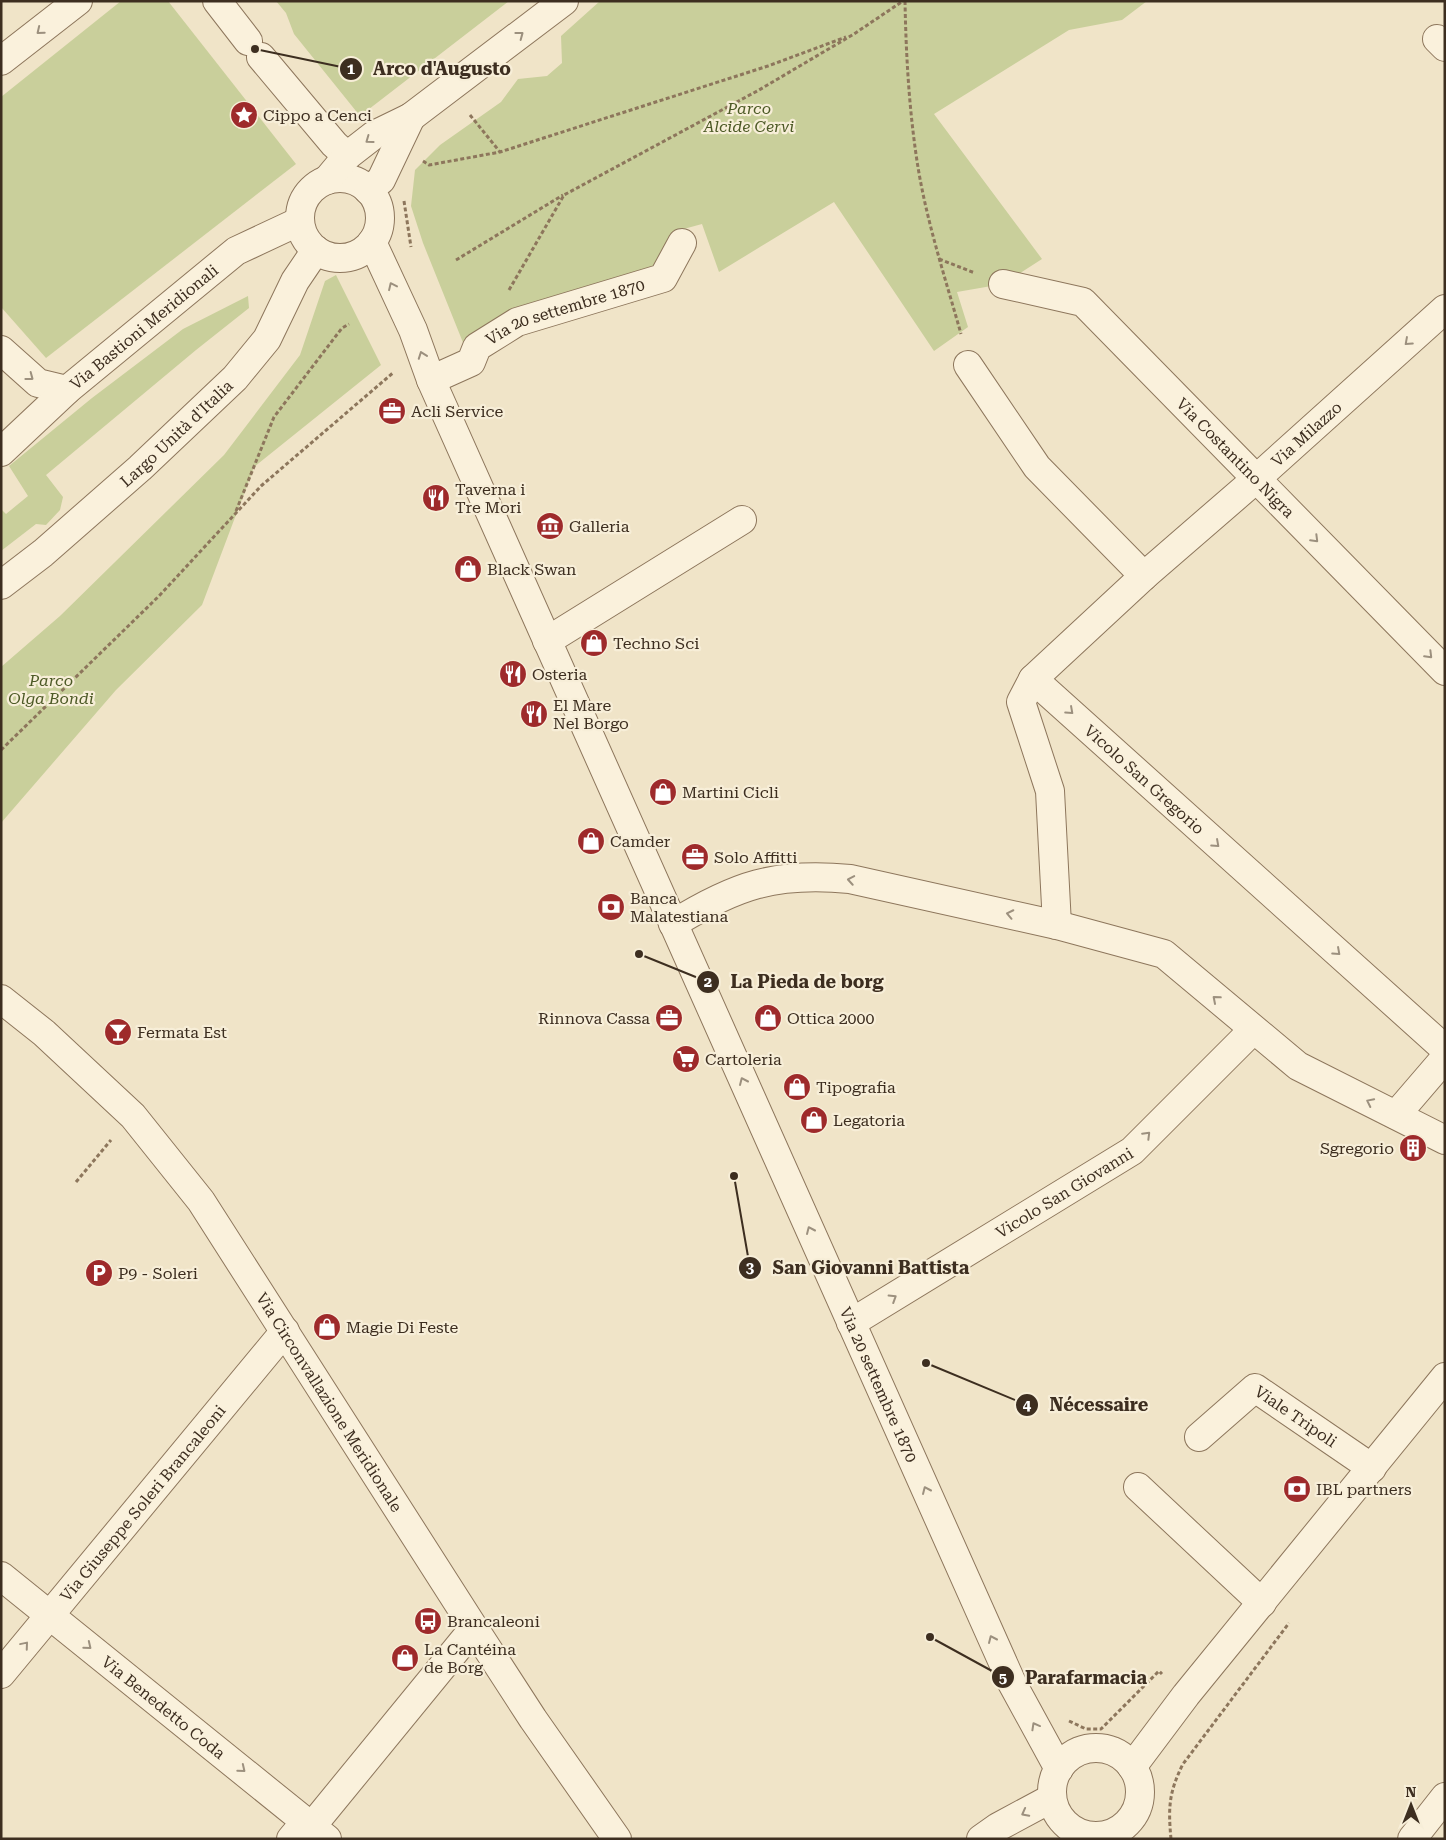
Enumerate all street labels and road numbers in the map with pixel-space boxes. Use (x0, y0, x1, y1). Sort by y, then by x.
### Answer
street label: Via Bastioni Meridionali (66, 261, 222, 394)
street label: Via 20 settembre 1870 (482, 275, 647, 349)
street label: Largo Unità d'Italia (116, 376, 237, 491)
street label: Via Costantino Nigra (1172, 394, 1298, 522)
street label: Via Milazzo (1268, 398, 1346, 471)
street label: Vicolo San Gregorio (1080, 721, 1208, 838)
street label: Vicolo San Giovanni (992, 1144, 1137, 1242)
street label: Via Circonvallazione Meridionale (252, 1289, 406, 1516)
street label: Via 20 settembre 1870 (836, 1304, 921, 1465)
street label: Viale Tripoli (1251, 1382, 1340, 1451)
street label: Via Giuseppe Soleri Brancaleoni (56, 1401, 230, 1605)
street label: Via Benedetto Coda (98, 1652, 229, 1763)

